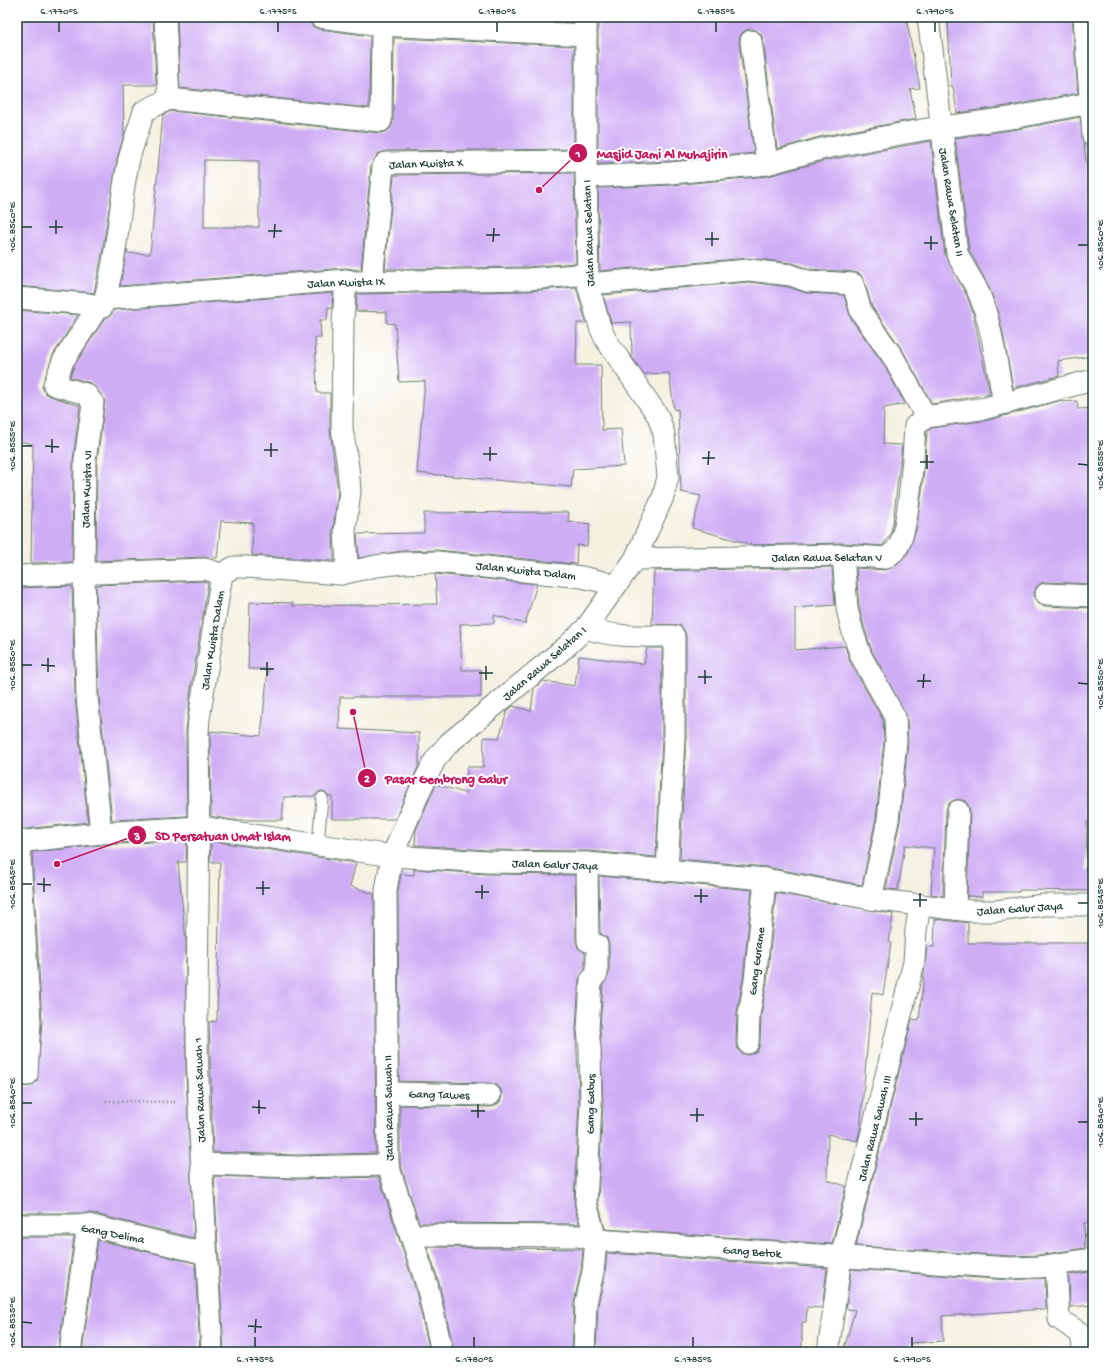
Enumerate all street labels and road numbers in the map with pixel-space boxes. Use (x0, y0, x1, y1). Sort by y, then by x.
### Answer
street label: Jalan Rawa Selatan II (935, 147, 966, 258)
street label: Jalan Kwista X (389, 157, 464, 173)
street label: Jalan Rawa Selatan I (581, 179, 599, 286)
street label: Jalan Kwista IX (307, 276, 386, 292)
street label: Jalan Kwista VI (80, 450, 96, 528)
street label: Jalan Rawa Selatan V (772, 552, 883, 566)
street label: Jalan Kwista Dalam (475, 560, 577, 584)
street label: Jalan Kwista Dalam (199, 589, 229, 691)
street label: Jalan Rawa Selatan I (500, 624, 590, 705)
street label: Jalan Galur Jaya (512, 858, 599, 875)
street label: Jalan Galur Jaya (977, 900, 1064, 920)
street label: Gang Gurame (747, 926, 769, 996)
street label: Jalan Rawa Sawah 1 (192, 1037, 210, 1143)
street label: Jalan Rawa Sawah II (382, 1055, 398, 1161)
street label: Gang Gabus (584, 1073, 600, 1134)
street label: Jalan Rawa Sawah III (856, 1074, 896, 1183)
street label: Gang Tawes (408, 1088, 470, 1104)
street label: Gang Delima (80, 1222, 146, 1248)
street label: Gang Betok (722, 1244, 783, 1262)

